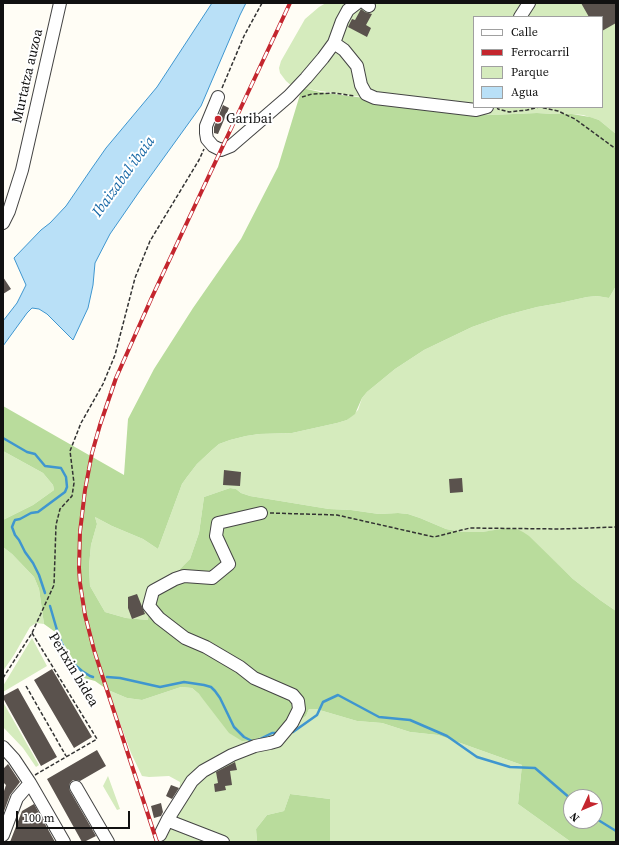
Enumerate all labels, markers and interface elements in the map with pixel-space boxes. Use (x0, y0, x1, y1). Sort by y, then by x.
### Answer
legend (473, 16, 603, 108)
text: Calle (511, 24, 538, 40)
street label: Murtatza auzoa (9, 27, 47, 125)
text: Ferrocarril (511, 44, 569, 60)
text: Parque (511, 64, 549, 80)
text: Agua (511, 84, 538, 100)
place label: Garibai (226, 111, 272, 127)
marker: Garibai (213, 114, 223, 124)
water label: Ibaizabal ibaia (89, 133, 159, 221)
street label: Pertxin bidea (44, 630, 102, 710)
north arrow (563, 789, 603, 829)
scale bar (18, 803, 132, 829)
text: N (567, 809, 583, 825)
text: 100 m (23, 810, 55, 826)

